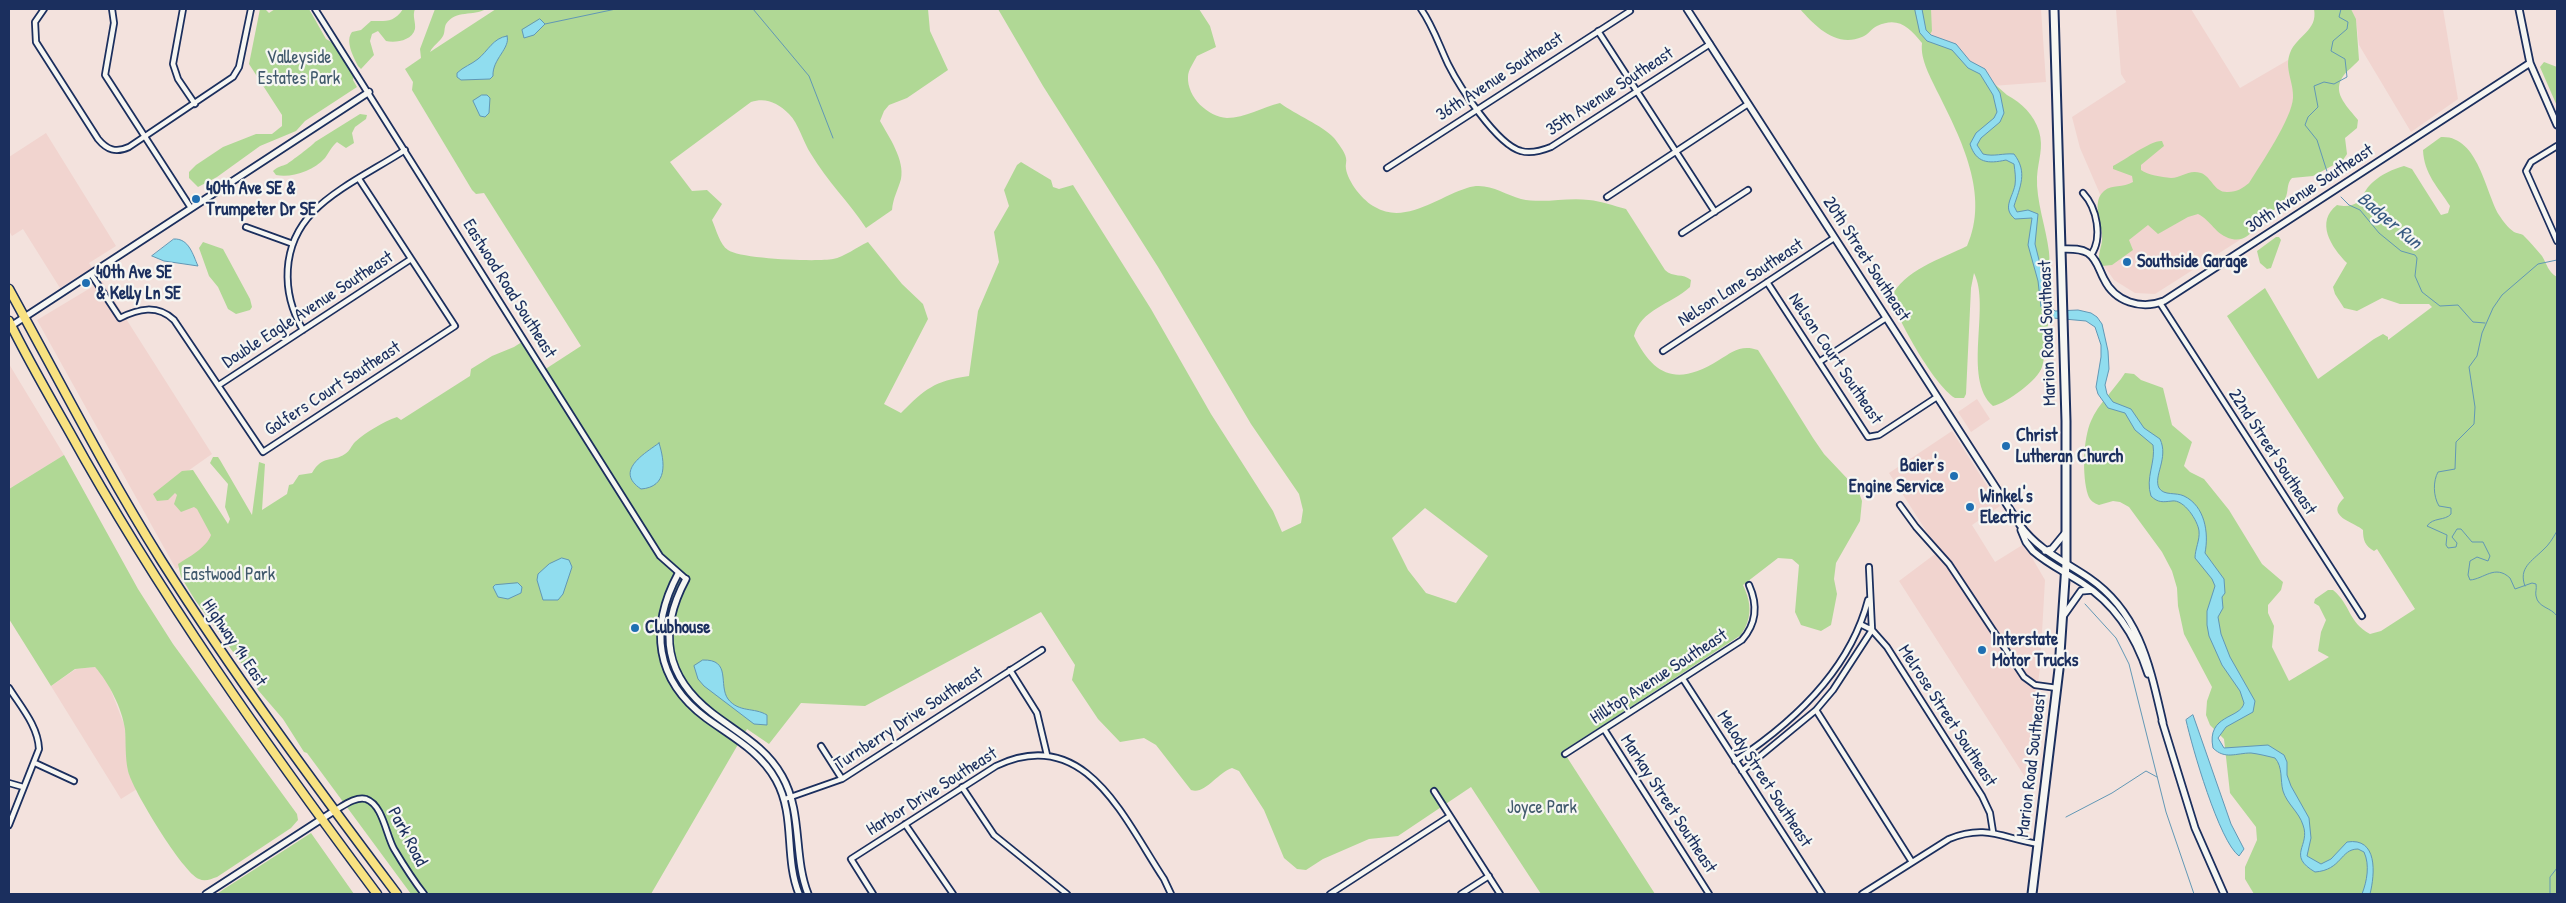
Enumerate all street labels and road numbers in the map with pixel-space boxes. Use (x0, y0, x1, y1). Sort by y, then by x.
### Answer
street label: 36th Avenue Southeast (1433, 28, 1567, 126)
street label: 35th Avenue Southeast (1542, 43, 1678, 141)
street label: 30th Avenue Southeast (2242, 140, 2378, 238)
street label: 20th Street Southeast (1818, 193, 1914, 325)
street label: Eastwood Road Southeast (458, 216, 560, 362)
street label: Nelson Lane Southeast (1674, 234, 1808, 332)
street label: Double Eagle Avenue Southeast (219, 247, 397, 373)
street label: Marion Road Southeast (2035, 260, 2061, 406)
street label: Nelson Court Southeast (1783, 289, 1887, 429)
street label: Golfers Court Southeast (261, 337, 405, 441)
street label: 22nd Street Southeast (2223, 385, 2321, 519)
street label: Highway 14 East (197, 595, 271, 691)
street label: Hilltop Avenue Southeast (1586, 625, 1732, 729)
street label: Melrose Street Southeast (1893, 641, 2001, 791)
street label: Turnberry Drive Southeast (831, 663, 987, 775)
street label: Marion Road Southeast (2012, 691, 2052, 839)
street label: Melody Street Southeast (1712, 707, 1816, 851)
street label: Markay Street Southeast (1615, 731, 1721, 877)
street label: Harbor Drive Southeast (863, 743, 1001, 841)
street label: Park Road (382, 804, 432, 870)

